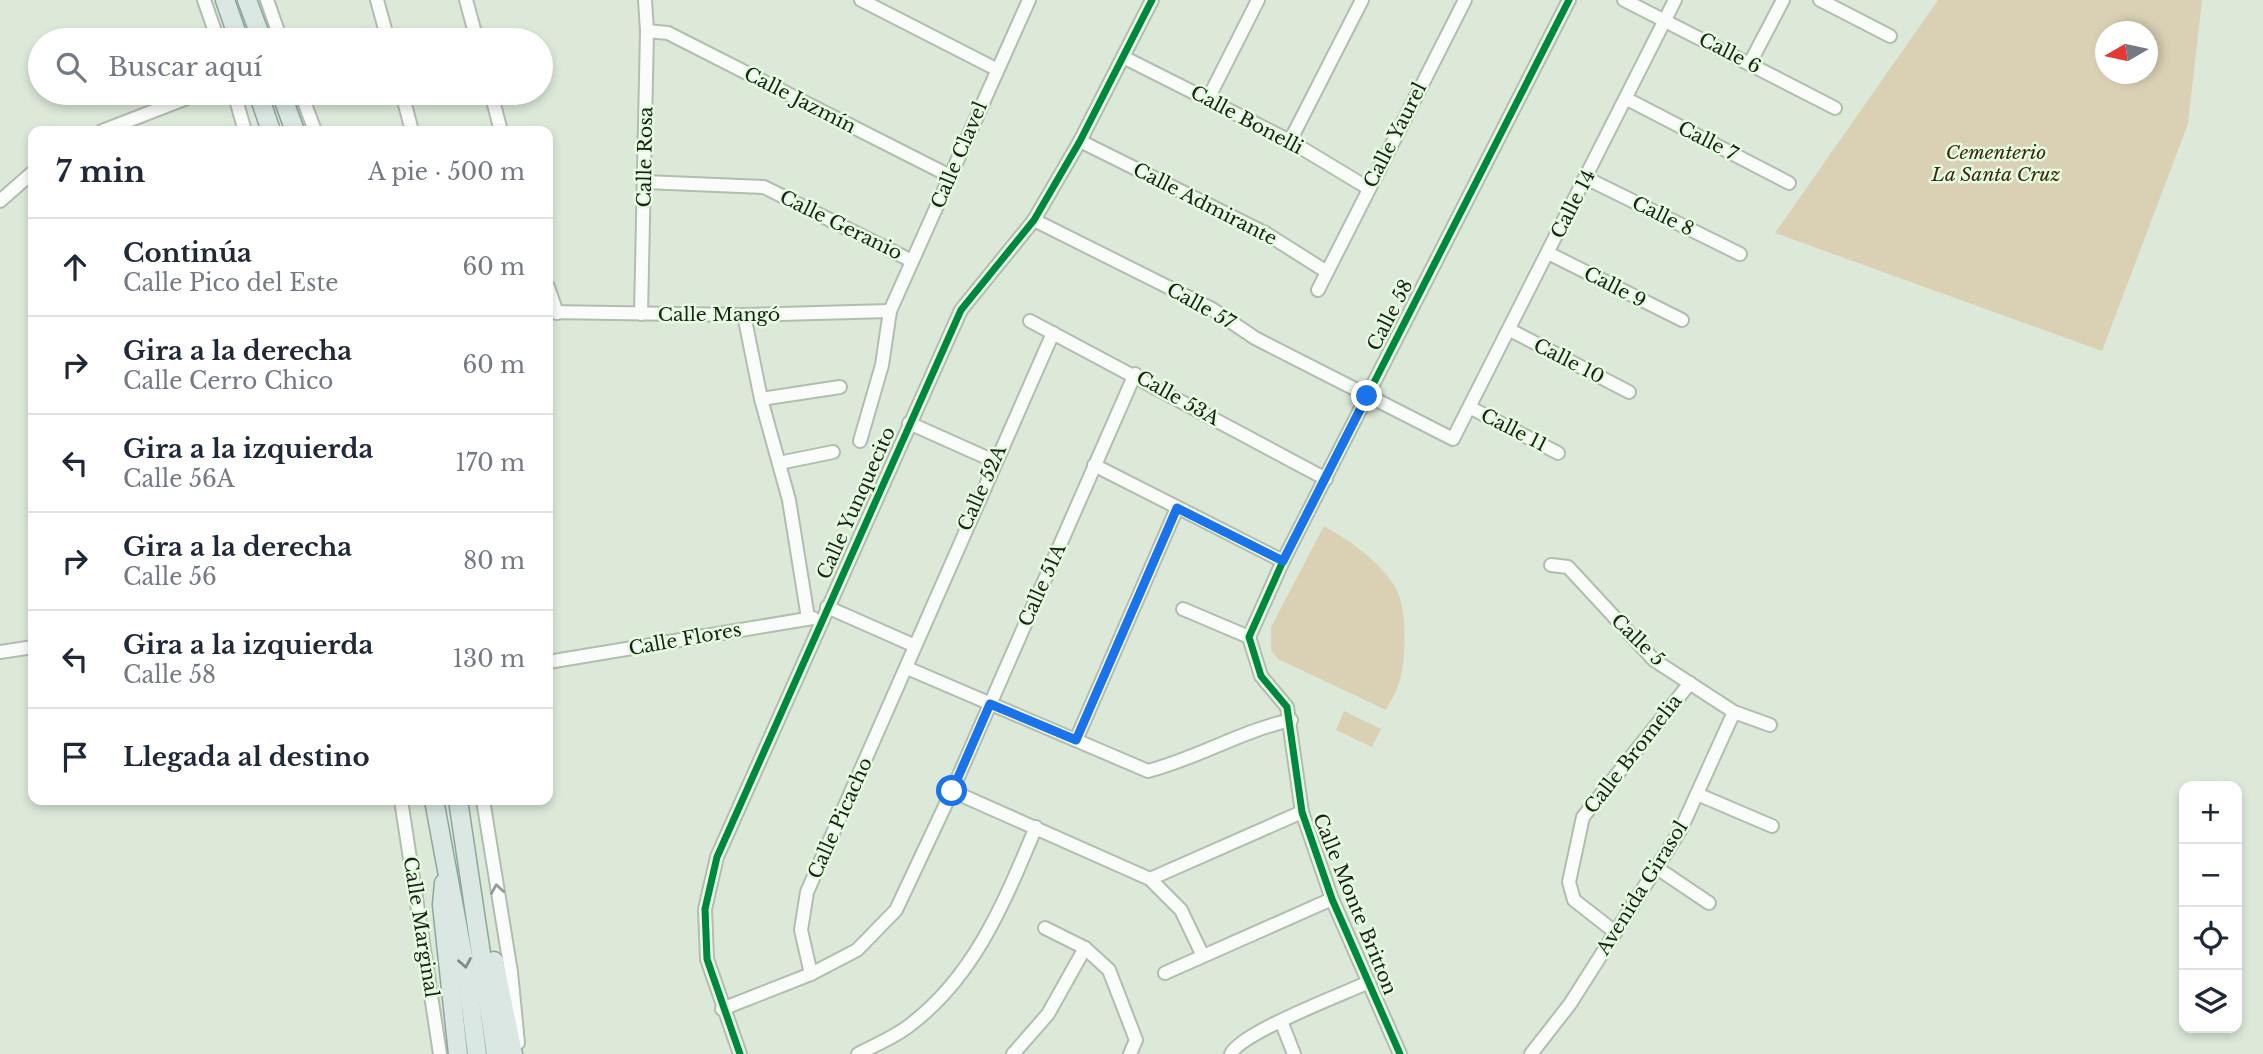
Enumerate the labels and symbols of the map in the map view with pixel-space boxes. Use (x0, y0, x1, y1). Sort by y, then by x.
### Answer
north arrow (2095, 21, 2158, 84)
street label: Calle 6 (1695, 28, 1765, 78)
street label: Calle Jazmín (740, 62, 860, 138)
street label: Calle Yaurel (1359, 79, 1431, 191)
street label: Calle Bonelli (1187, 81, 1308, 160)
street label: Calle Clavel (926, 98, 992, 212)
street label: Calle Rosa (633, 106, 657, 208)
street label: Calle 7 (1674, 116, 1742, 166)
park label: Cementerio La Santa Cruz (1931, 141, 2061, 186)
street label: Calle Admirante (1129, 158, 1281, 250)
street label: Calle 14 (1546, 166, 1600, 242)
street label: Calle Geranio (776, 185, 906, 265)
street label: Calle 8 (1628, 191, 1698, 241)
street label: Calle 9 (1580, 262, 1650, 312)
street label: Calle 58 (1362, 276, 1418, 354)
street label: Calle 57 (1163, 278, 1240, 334)
street label: Calle Mangó (658, 303, 780, 326)
street label: Calle 10 (1530, 333, 1608, 389)
street label: Calle 53A (1132, 366, 1224, 430)
route end (1351, 380, 1382, 411)
street label: Calle 11 (1477, 404, 1551, 456)
street label: Calle Yunquecito (812, 423, 900, 583)
street label: Calle 52A (953, 441, 1011, 535)
street label: Calle 51A (1014, 540, 1071, 630)
street label: Calle 5 (1607, 609, 1669, 671)
street label: Calle Flores (627, 618, 743, 660)
street label: Calle Bromelia (1579, 690, 1687, 818)
street label: Calle Picacho (803, 754, 877, 882)
route start (936, 775, 967, 806)
street label: Calle Monte Britton (1308, 810, 1402, 998)
street label: Avenida Girasol (1591, 817, 1692, 960)
street label: Calle Marginal (399, 855, 443, 999)
one-way arrow (490, 883, 505, 895)
one-way arrow (456, 957, 471, 969)

